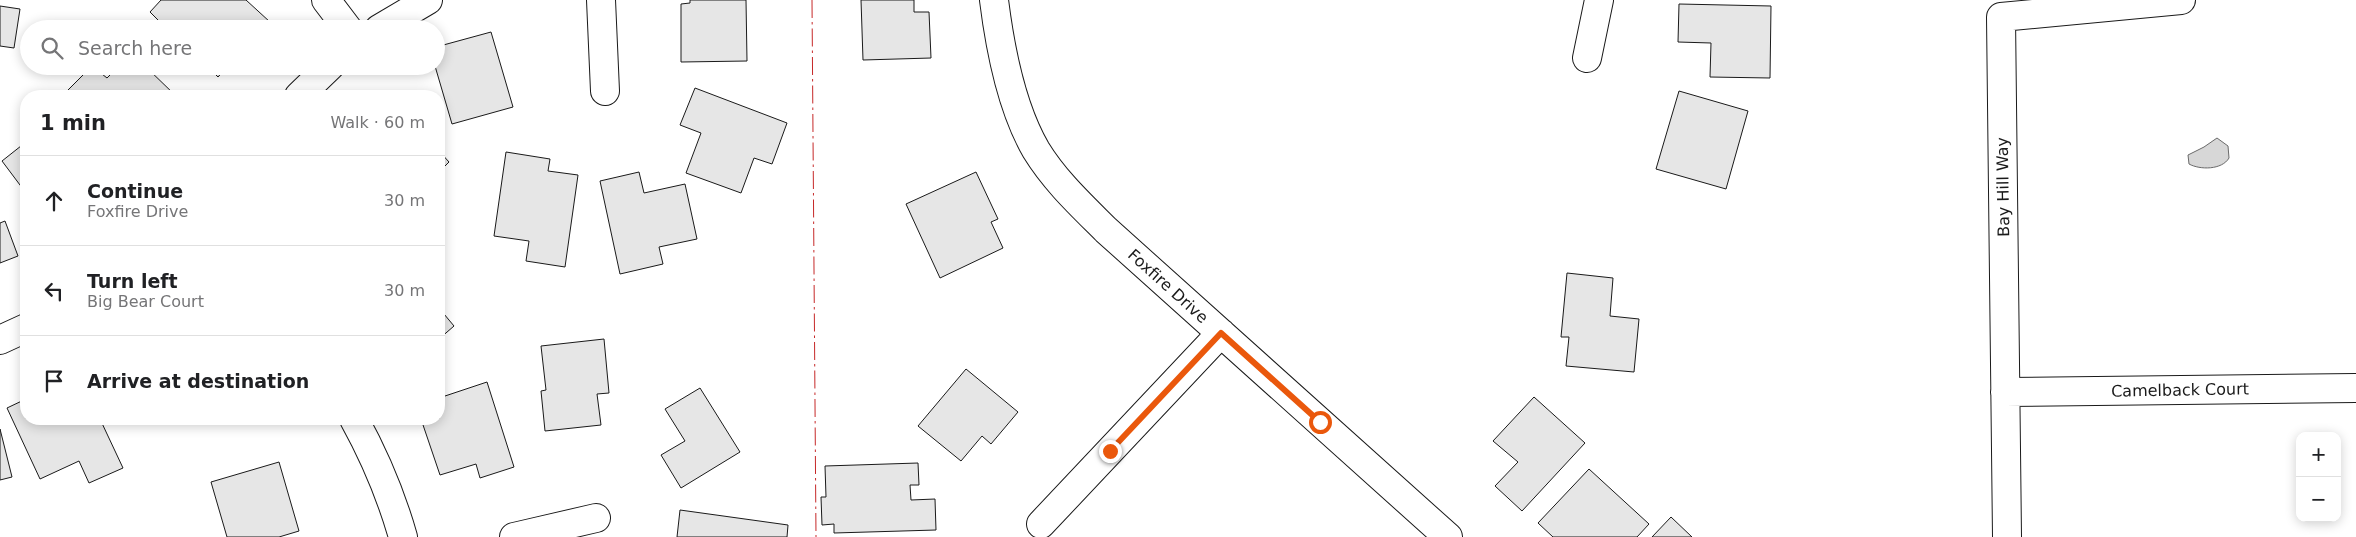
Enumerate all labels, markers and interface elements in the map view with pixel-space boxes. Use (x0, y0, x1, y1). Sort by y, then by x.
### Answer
search box (20, 20, 445, 75)
icon: search (38, 34, 66, 62)
text: Search here (78, 37, 192, 59)
text: 1 min (40, 111, 106, 135)
text: Walk · 60 m (330, 113, 425, 132)
street label: Bay Hill Way (1993, 137, 2013, 237)
text: Continue (87, 180, 183, 202)
icon: ahead (40, 187, 68, 215)
text: 30 m (384, 191, 425, 210)
text: Foxfire Drive (87, 202, 188, 221)
street label: Foxfire Drive (1124, 245, 1212, 327)
text: Turn left (87, 270, 178, 292)
icon: left (40, 277, 68, 305)
text: 30 m (384, 281, 425, 300)
text: Big Bear Court (87, 292, 204, 311)
icon: arrive (40, 367, 68, 395)
text: Arrive at destination (87, 370, 309, 392)
street label: Camelback Court (2111, 379, 2249, 401)
route start (1309, 411, 1332, 434)
map controls (2296, 432, 2341, 522)
button: + (2296, 432, 2341, 477)
route end (1099, 440, 1122, 463)
button: − (2296, 477, 2341, 522)

